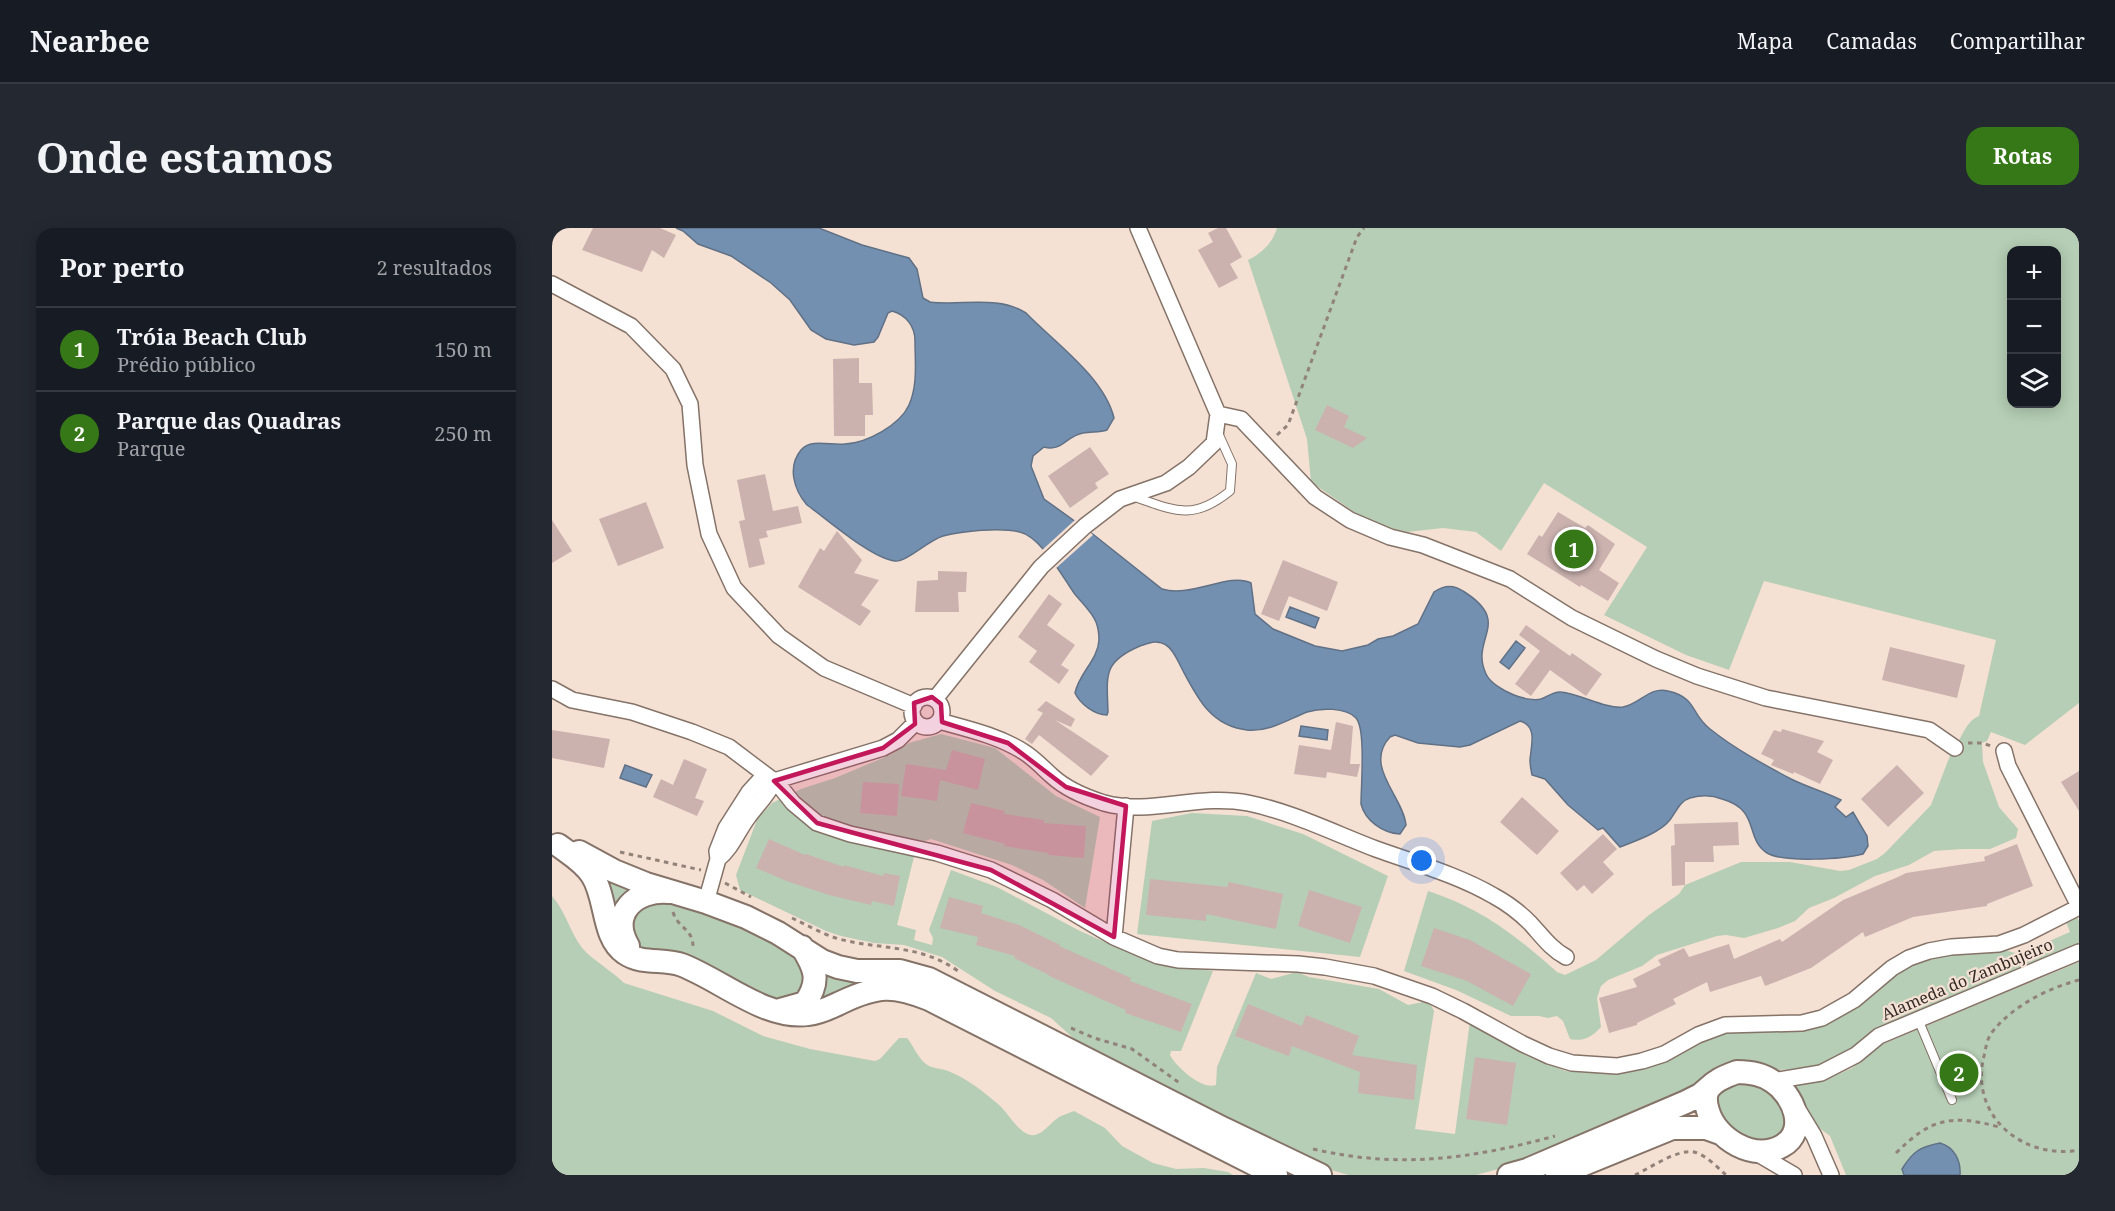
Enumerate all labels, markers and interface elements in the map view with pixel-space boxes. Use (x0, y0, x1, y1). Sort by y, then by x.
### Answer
text: Nearbee (30, 22, 150, 60)
text: Mapa (1737, 27, 1793, 55)
text: Camadas (1826, 27, 1917, 55)
text: Compartilhar (1950, 27, 2085, 55)
button: Rotas (1966, 127, 2079, 185)
text: Onde estamos (36, 128, 333, 185)
map controls (2007, 246, 2061, 408)
button: + (2007, 246, 2061, 300)
text: Por perto (60, 249, 185, 285)
text: 2 resultados (376, 254, 492, 281)
button: − (2007, 300, 2061, 354)
text: Tróia Beach Club (117, 321, 307, 351)
text: 1 (74, 336, 85, 363)
text: 150 m (434, 336, 492, 363)
text: Prédio público (117, 351, 256, 378)
button: layers (2007, 354, 2061, 408)
text: Parque das Quadras (117, 405, 341, 435)
text: 2 (74, 420, 85, 447)
text: 250 m (434, 420, 492, 447)
text: Parque (117, 435, 185, 462)
pin: 1 (1554, 526, 1594, 572)
your location (1407, 846, 1436, 875)
street label: Alameda do Zambujeiro (1878, 933, 2056, 1025)
pin: 2 (1940, 1050, 1978, 1096)

